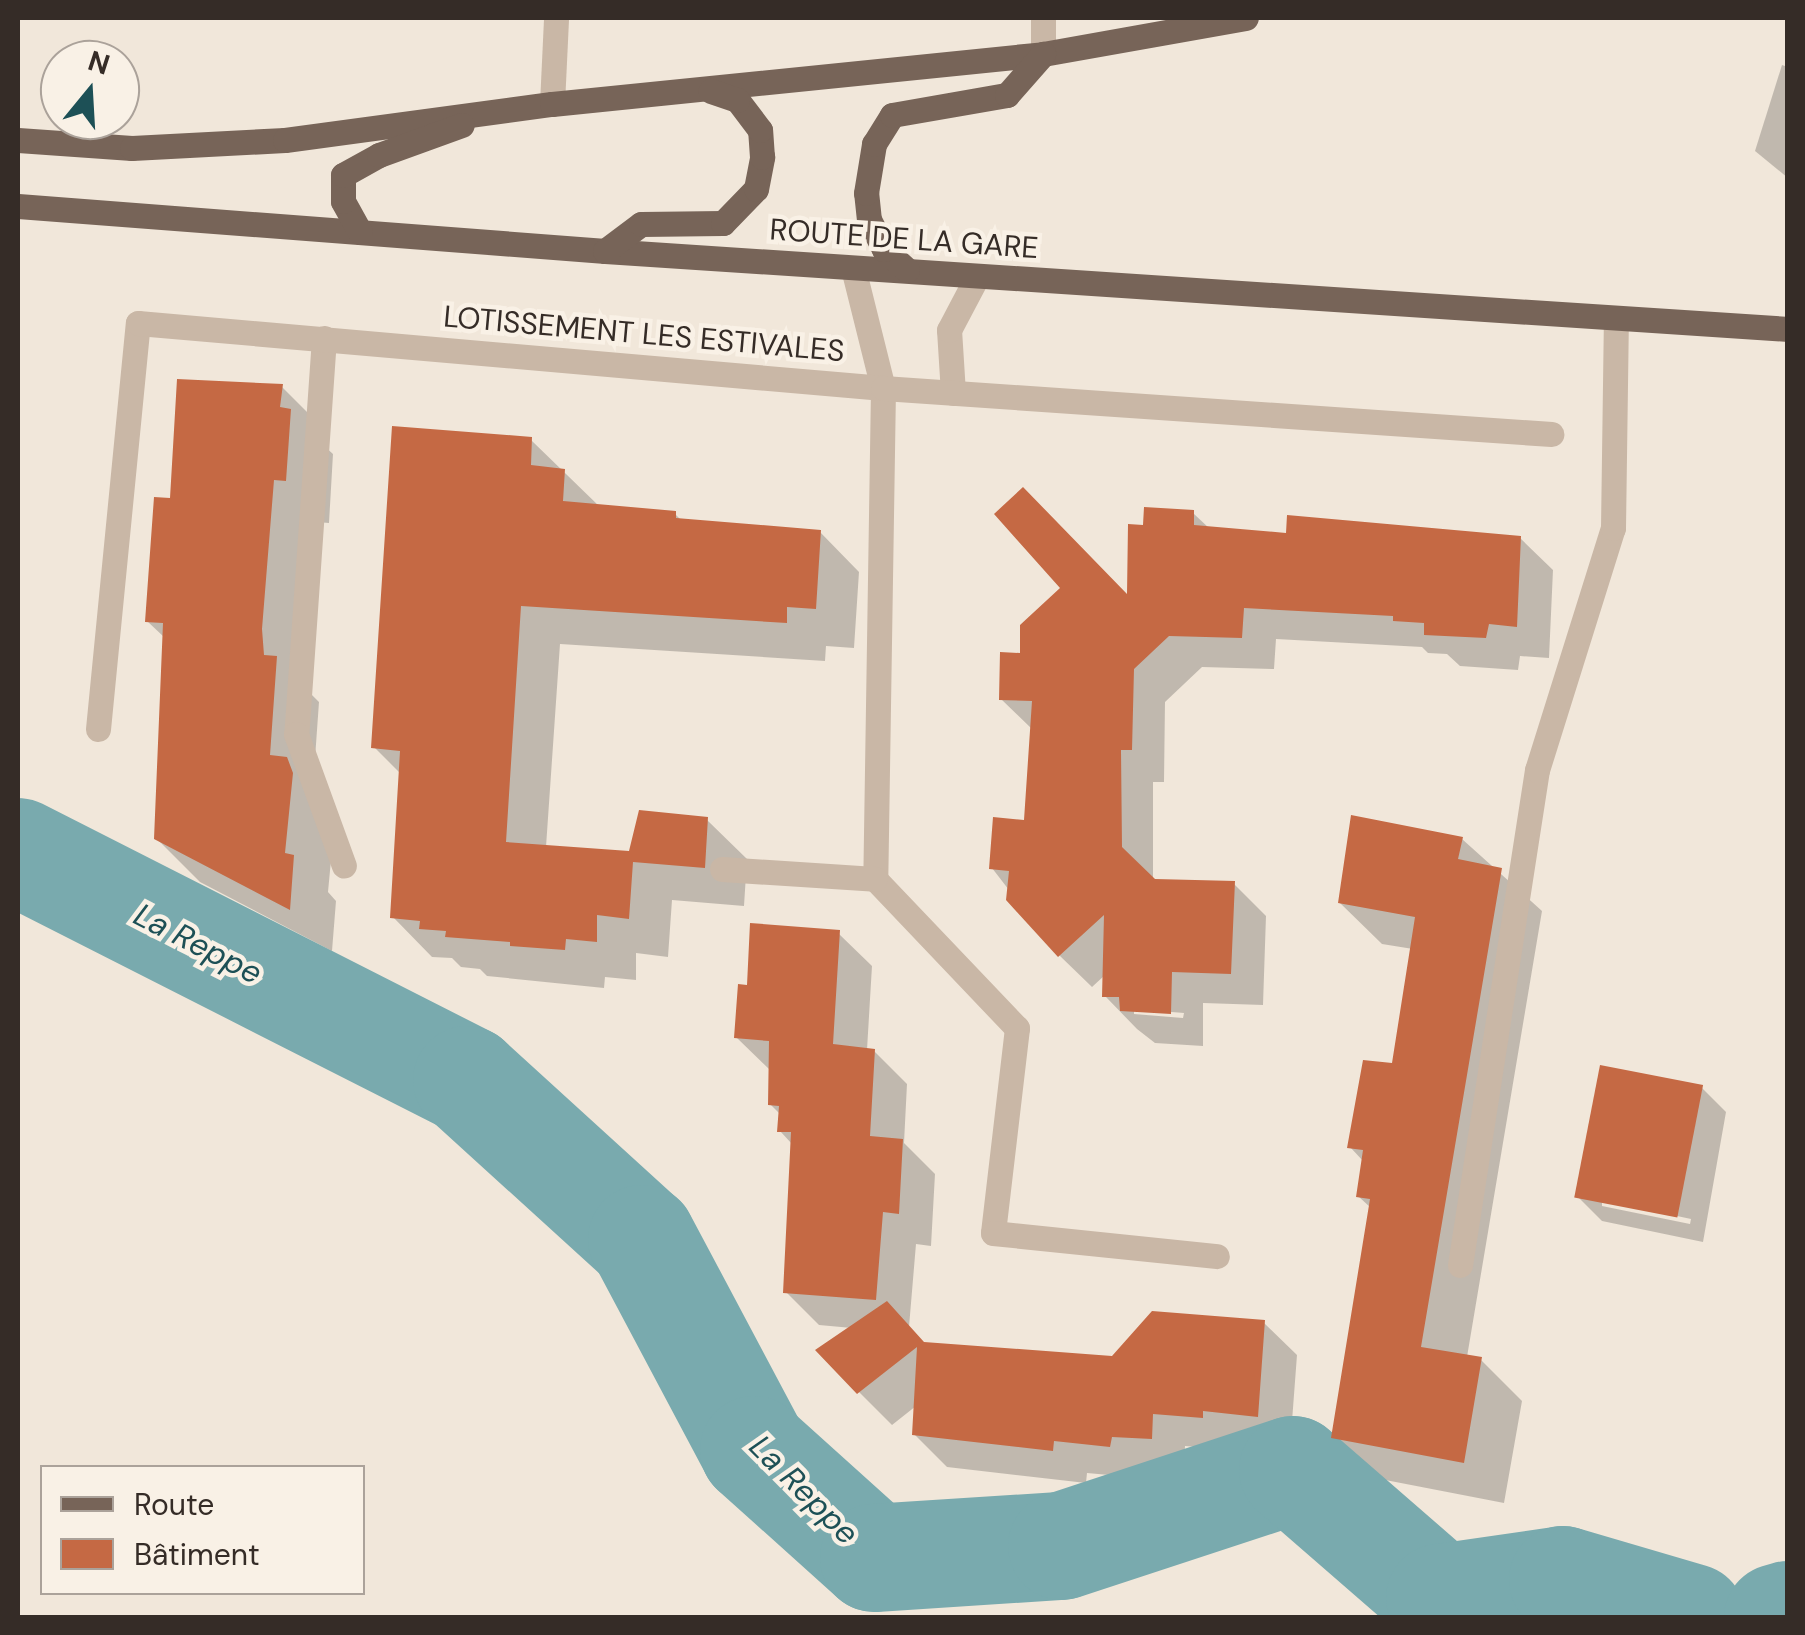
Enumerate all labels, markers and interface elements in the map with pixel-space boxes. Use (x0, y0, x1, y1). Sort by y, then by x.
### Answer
north arrow (40, 40, 140, 140)
text: N (83, 42, 114, 84)
street label: ROUTE DE LA GARE (768, 212, 1040, 266)
street label: LOTISSEMENT LES ESTIVALES (442, 299, 846, 369)
water label: La Reppe (128, 895, 268, 993)
water label: La Reppe (741, 1427, 867, 1553)
legend (40, 1465, 365, 1595)
text: Route (134, 1485, 214, 1524)
text: Bâtiment (134, 1535, 260, 1574)

